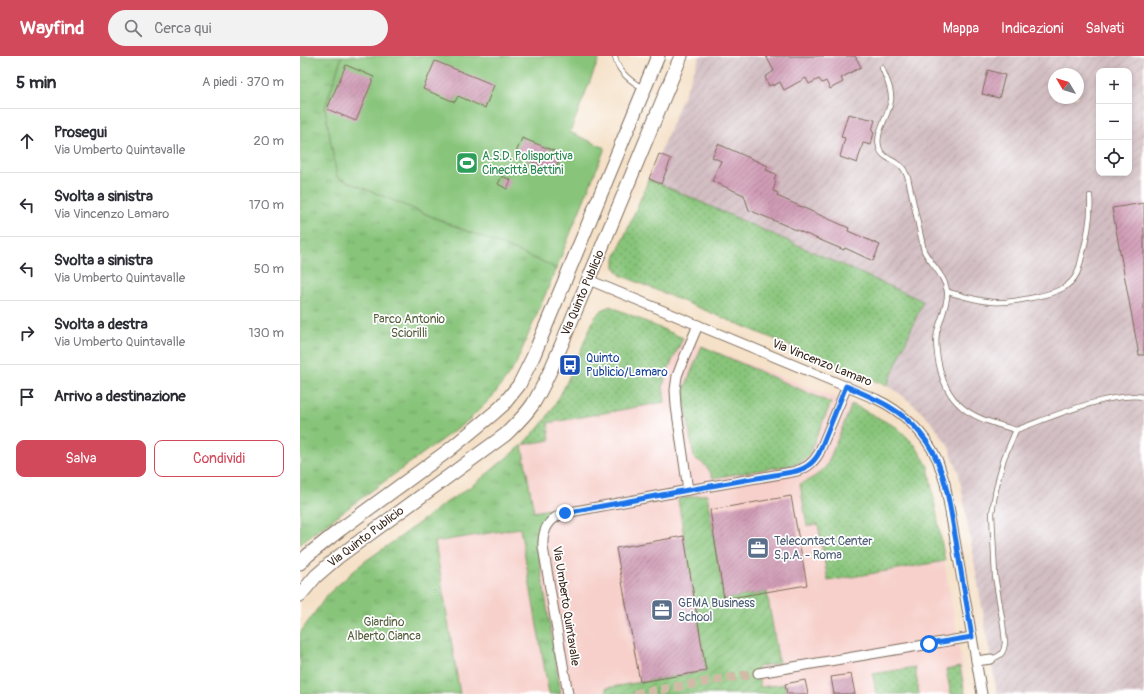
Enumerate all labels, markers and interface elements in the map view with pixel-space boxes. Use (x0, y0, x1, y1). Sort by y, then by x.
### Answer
search box (108, 10, 388, 46)
text: Wayfind (20, 16, 84, 40)
icon: search (122, 17, 144, 39)
text: Cerca qui (154, 19, 211, 38)
text: Mappa (943, 20, 979, 37)
text: Indicazioni (1001, 20, 1063, 37)
text: Salvati (1085, 20, 1124, 37)
north arrow (1048, 68, 1084, 104)
map controls (1096, 68, 1132, 176)
button: + (1096, 68, 1132, 104)
text: 5 min (16, 72, 56, 93)
text: A piedi · 370 m (202, 74, 284, 90)
button: − (1096, 104, 1132, 140)
text: Prosegui (54, 123, 107, 142)
icon: ahead (16, 130, 38, 152)
text: 20 m (253, 133, 284, 149)
button: locate (1096, 140, 1132, 176)
text: Via Umberto Quintavalle (54, 142, 185, 158)
place label: A.S.D. Polisportiva Cinecittà Bettini (482, 149, 573, 178)
sports icon: A.S.D. Polisportiva Cinecittà Bettini (454, 150, 480, 176)
text: Svolta a sinistra (54, 187, 153, 206)
icon: left (16, 194, 38, 216)
text: 170 m (249, 197, 284, 213)
text: Via Vincenzo Lamaro (54, 206, 169, 222)
street label: Via Quinto Publicio (558, 247, 608, 338)
text: Svolta a sinistra (54, 251, 153, 270)
icon: left (16, 258, 38, 280)
text: 50 m (254, 261, 284, 277)
text: Via Umberto Quintavalle (54, 270, 185, 286)
park label: Parco Antonio Sciorilli (373, 312, 446, 341)
text: Svolta a destra (54, 315, 148, 334)
icon: right (16, 322, 38, 344)
text: 130 m (248, 325, 284, 341)
text: Via Umberto Quintavalle (54, 334, 185, 350)
street label: Via Vincenzo Lamaro (770, 336, 875, 390)
place label: Quinto Publicio/Lamaro (586, 351, 668, 380)
bus stop icon: Quinto Publicio/Lamaro (557, 352, 583, 378)
icon: arrive (16, 386, 38, 408)
text: Arrivo a destinazione (54, 387, 186, 406)
button: Salva (16, 440, 146, 477)
button: Condividi (154, 440, 284, 477)
street label: Via Quinto Publicio (325, 503, 408, 571)
route end (556, 504, 574, 522)
place label: Telecontact Center S.p.A. - Roma (774, 534, 873, 563)
office icon: Telecontact Center S.p.A. - Roma (745, 535, 771, 561)
street label: Via Umberto Quintavalle (549, 545, 583, 667)
place label: GEMA Business School (678, 596, 756, 625)
office icon: GEMA Business School (649, 597, 675, 623)
park label: Giardino Alberto Cianca (347, 615, 421, 644)
route start (920, 635, 938, 653)

